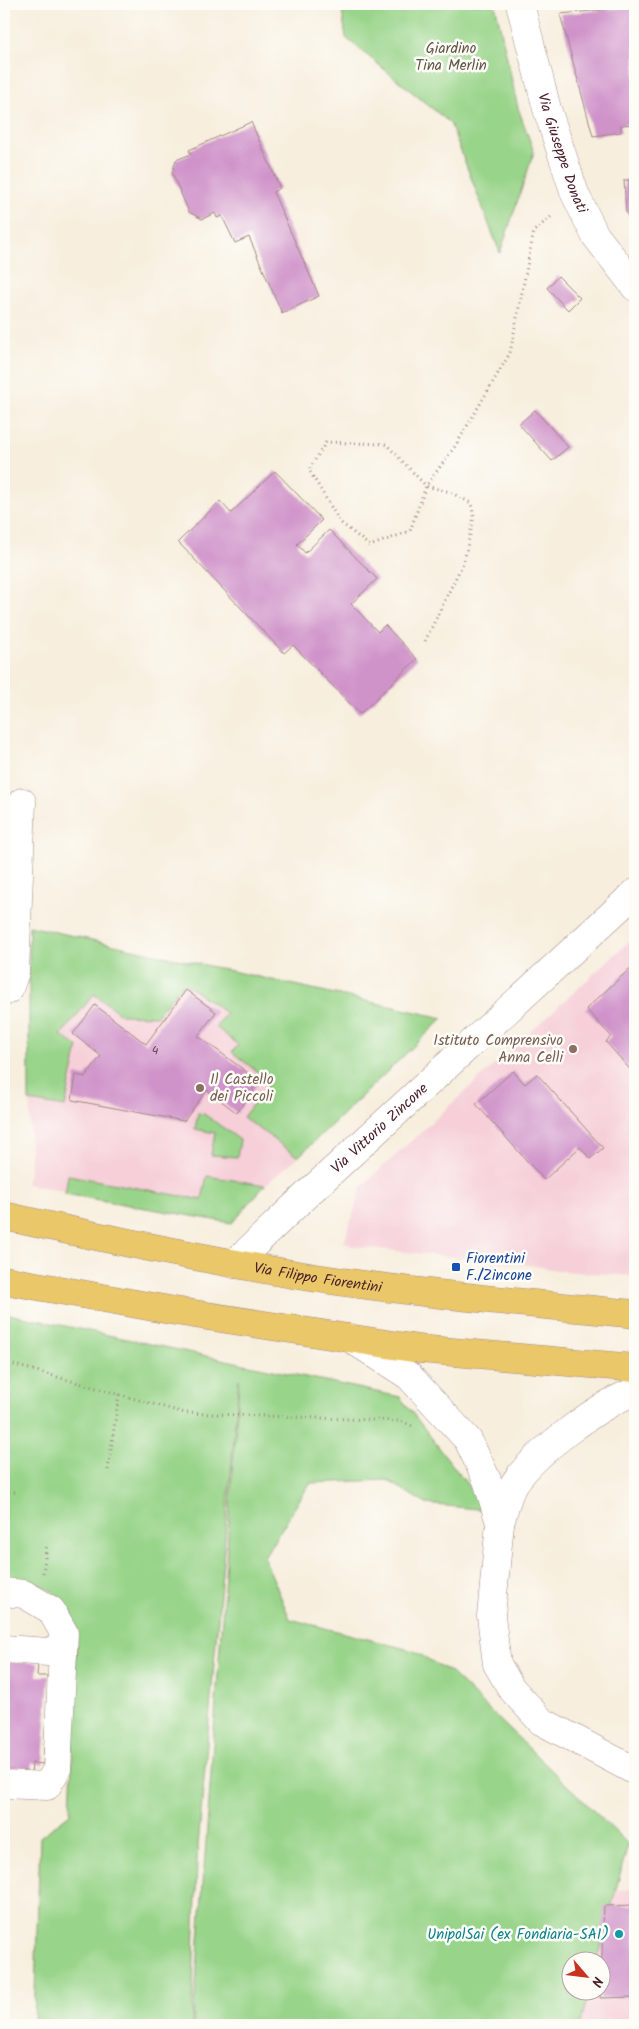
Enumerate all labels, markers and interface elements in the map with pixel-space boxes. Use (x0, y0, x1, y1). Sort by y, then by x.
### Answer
park label: Giardino Tina Merlin (415, 37, 487, 78)
street label: Via Giuseppe Donati (530, 90, 594, 219)
place label: Istituto Comprensivo Anna Celli (433, 1029, 564, 1070)
house number: 4 (152, 1041, 159, 1060)
marker: Istituto Comprensivo Anna Celli (567, 1043, 579, 1055)
place label: Il Castello dei Piccoli (210, 1068, 274, 1109)
street label: Via Vittorio Zincone (326, 1077, 434, 1180)
marker: Il Castello dei Piccoli (194, 1082, 206, 1094)
place label: Fiorentini F./Zincone (466, 1247, 532, 1288)
street label: Via Filippo Fiorentini (252, 1257, 385, 1300)
marker: Fiorentini F./Zincone (450, 1261, 462, 1273)
place label: UnipolSai (ex Fondiaria-SAI) (427, 1923, 609, 1947)
marker: UnipolSai (ex Fondiaria-SAI) (613, 1928, 625, 1940)
north arrow (562, 1952, 612, 2002)
text: N (585, 1973, 608, 1991)

